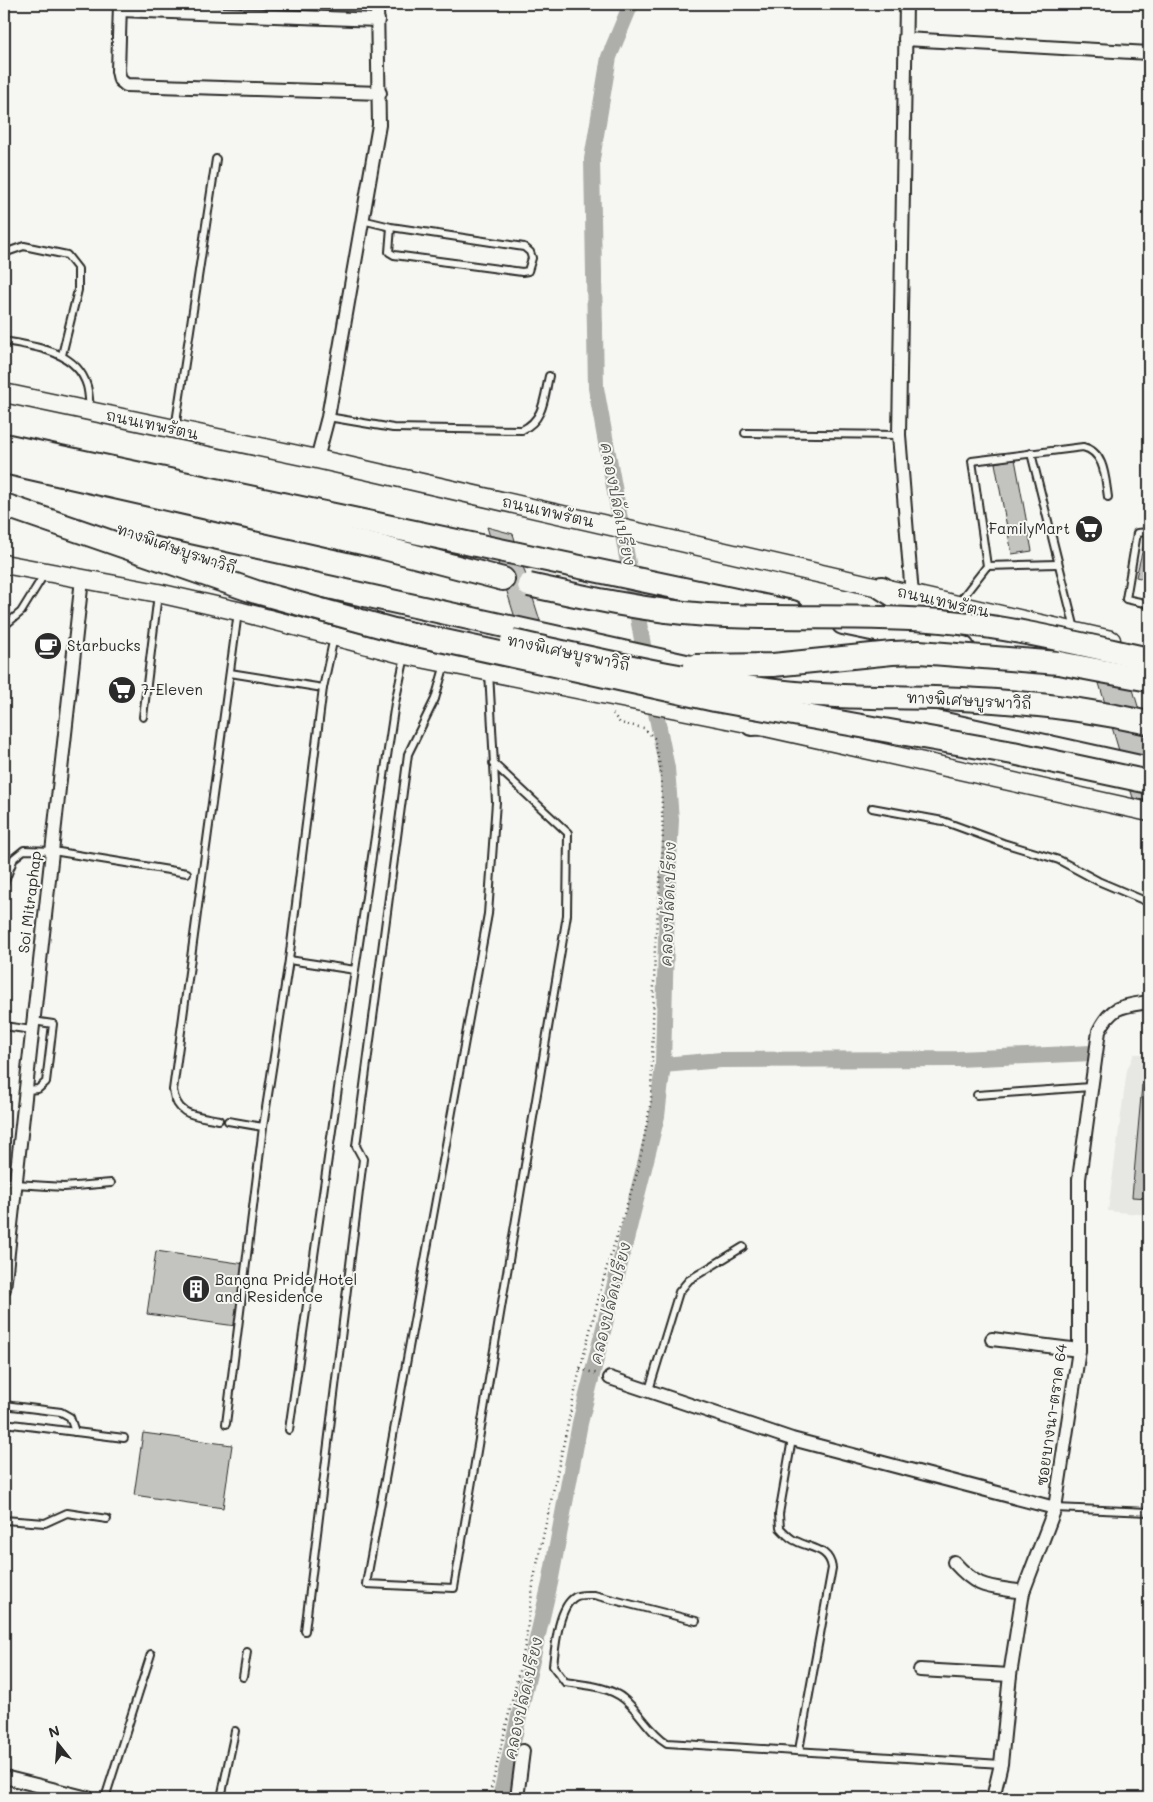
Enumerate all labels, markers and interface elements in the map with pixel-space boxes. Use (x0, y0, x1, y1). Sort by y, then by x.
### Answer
street label: ถนนเทพรัตน (104, 404, 201, 444)
water label: คลองปลัดเปรียง (596, 441, 641, 567)
street label: ถนนเทพรัตน (500, 491, 597, 531)
supermarket icon: FamilyMart (1074, 514, 1104, 544)
street label: ทางพิเศษบูรพาวิถี (113, 518, 239, 580)
place label: FamilyMart (989, 518, 1070, 538)
street label: ถนนเทพรัตน (895, 581, 992, 621)
street label: ทางพิเศษบูรพาวิถี (504, 629, 632, 677)
cafe icon: Starbucks (33, 631, 63, 661)
place label: Starbucks (67, 635, 141, 655)
supermarket icon: 7-Eleven (107, 675, 137, 705)
place label: 7-Eleven (141, 679, 203, 699)
street label: ทางพิเศษบูรพาวิถี (906, 687, 1032, 715)
water label: คลองปลัดเปรียง (654, 841, 680, 967)
street label: Soi Mitraphap (13, 850, 45, 954)
water label: คลองปลัดเปรียง (584, 1240, 635, 1366)
place label: Bangna Pride Hotel and Residence (215, 1269, 357, 1306)
building icon: Bangna Pride Hotel and Residence (181, 1274, 211, 1304)
street label: ซอยบางนา-ตราด 64 (1031, 1342, 1071, 1487)
water label: คลองปลัดเปรียง (498, 1635, 547, 1761)
north arrow (32, 1720, 82, 1770)
text: N (46, 1720, 62, 1742)

